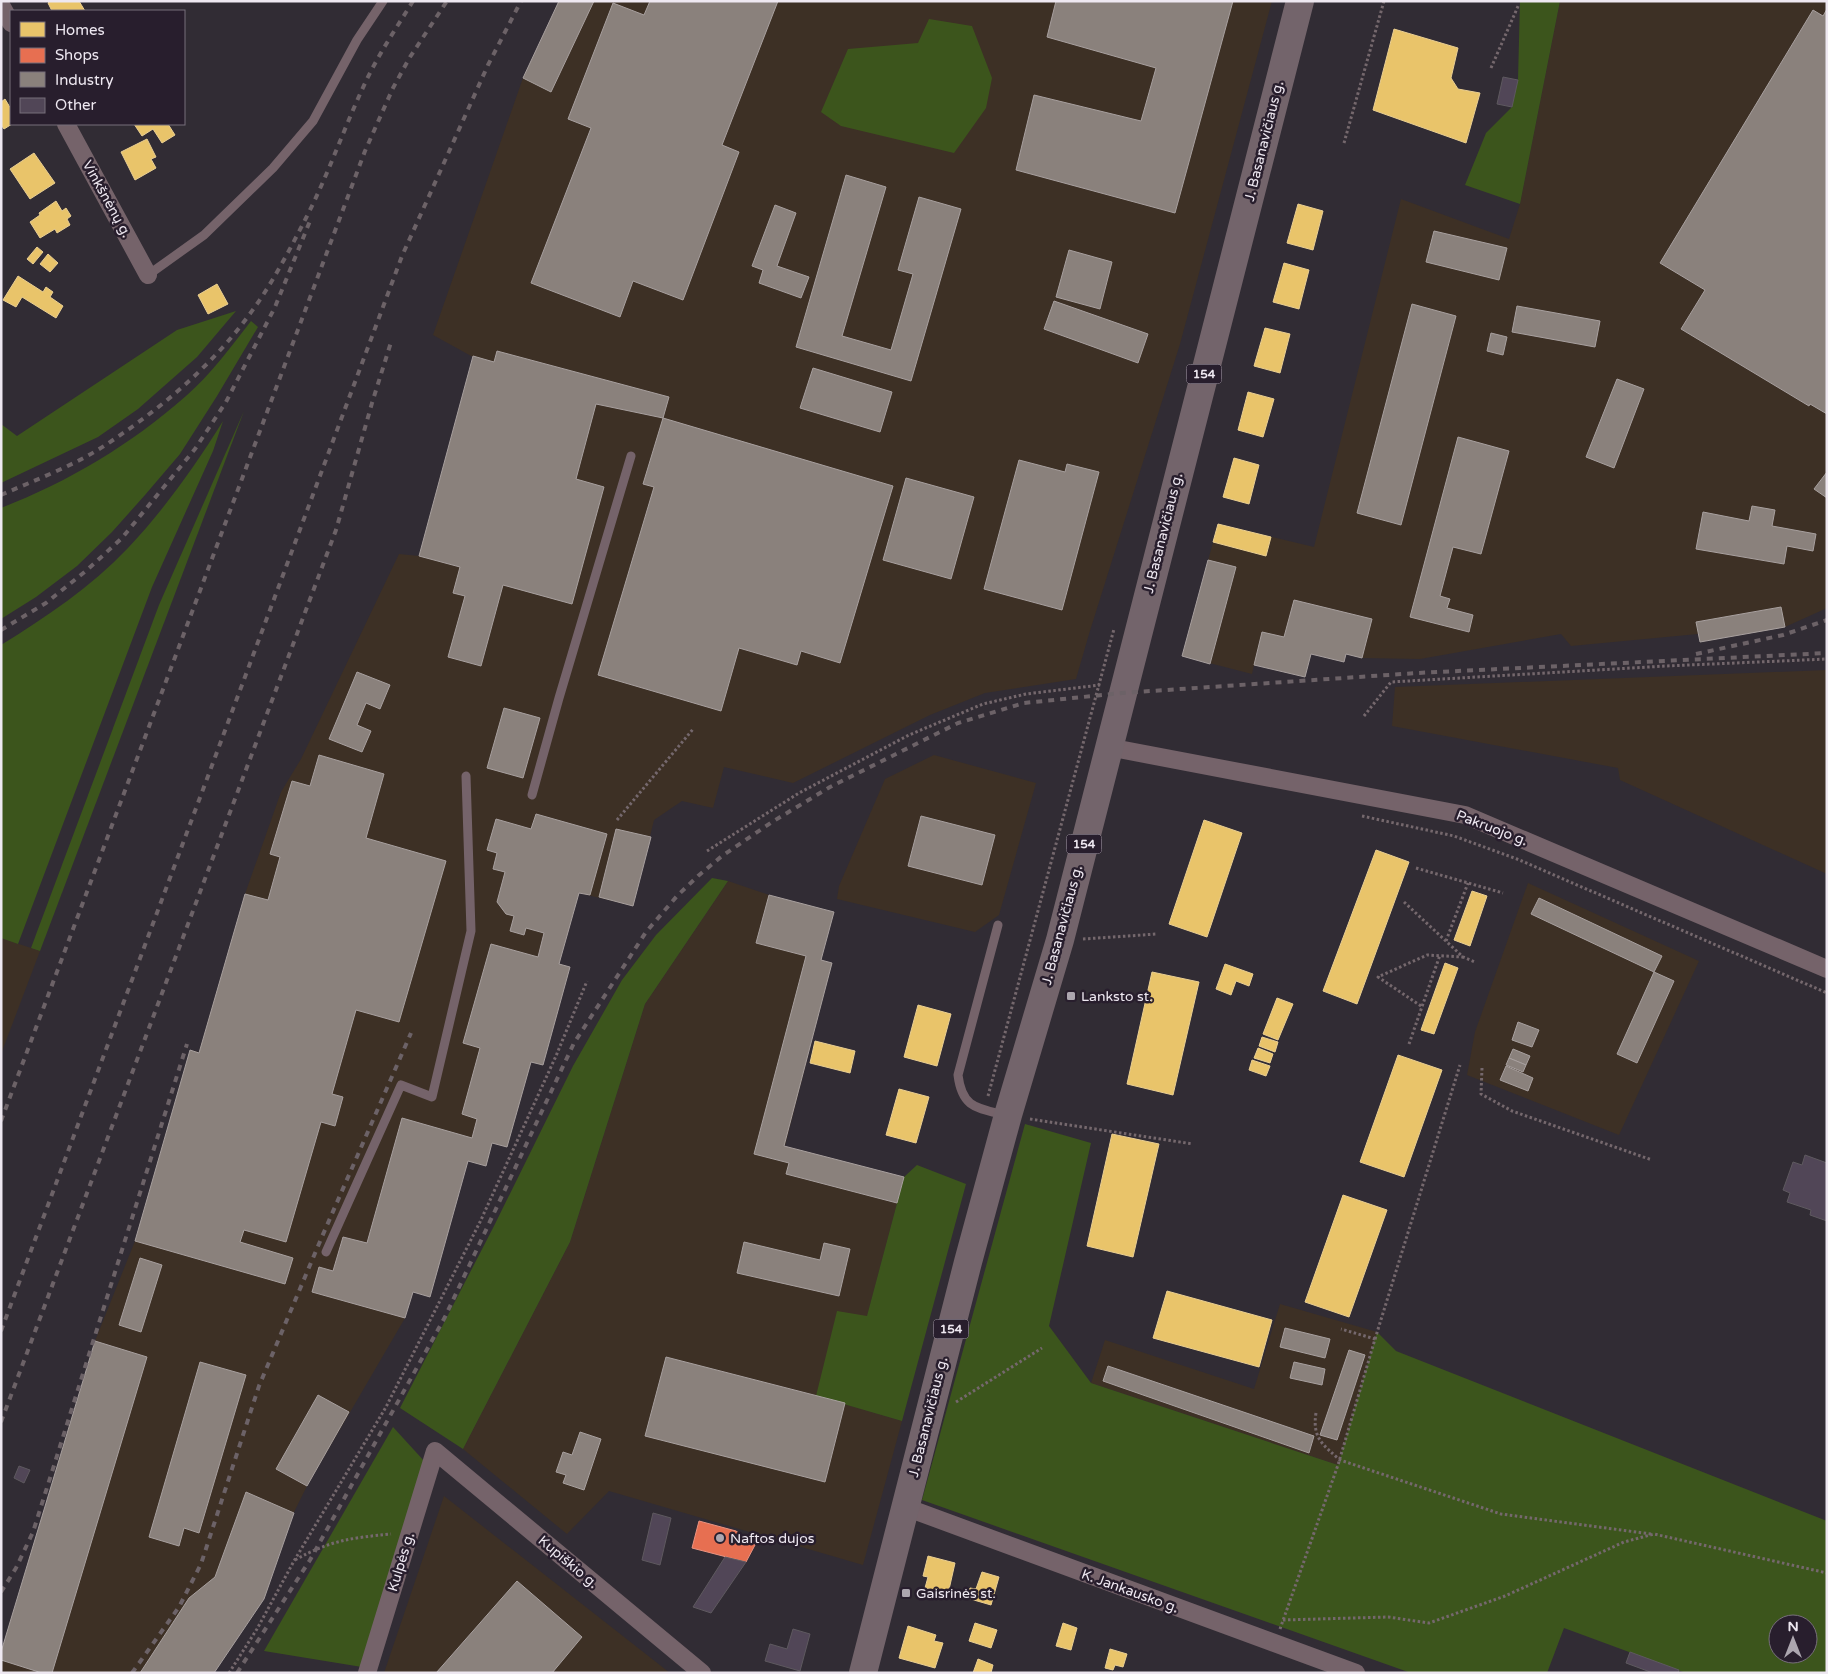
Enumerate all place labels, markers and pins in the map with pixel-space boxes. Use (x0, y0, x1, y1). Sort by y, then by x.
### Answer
place label: Lanksto st. (1081, 988, 1153, 1005)
marker: Lanksto st. (1065, 990, 1077, 1002)
place label: Naftos dujos (730, 1530, 815, 1547)
marker: Naftos dujos (714, 1532, 726, 1544)
place label: Gaisrinės st. (916, 1585, 996, 1602)
marker: Gaisrinės st. (900, 1587, 912, 1599)

